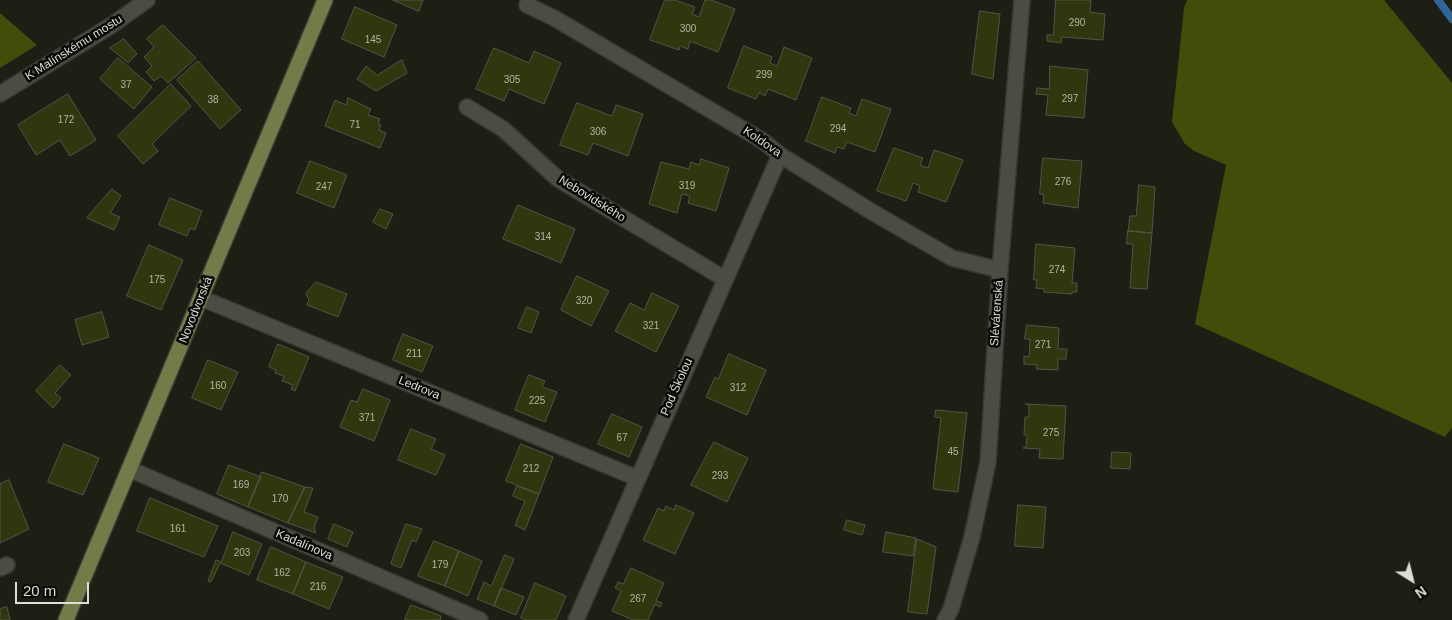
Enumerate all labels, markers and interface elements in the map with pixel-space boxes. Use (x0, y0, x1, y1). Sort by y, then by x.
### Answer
street label: K Malínskému mostu (23, 12, 125, 84)
house number: 290 (1069, 17, 1085, 29)
house number: 300 (680, 23, 696, 35)
house number: 145 (365, 34, 381, 46)
house number: 299 (756, 69, 772, 81)
house number: 305 (504, 74, 520, 86)
house number: 37 (120, 79, 132, 91)
house number: 297 (1062, 93, 1078, 105)
house number: 38 (207, 94, 219, 106)
house number: 172 (58, 114, 74, 126)
house number: 71 (349, 119, 361, 131)
house number: 294 (830, 123, 846, 135)
street label: Koldova (740, 124, 784, 160)
house number: 306 (590, 126, 606, 138)
street label: Nebovidského (556, 173, 628, 225)
house number: 276 (1055, 176, 1071, 188)
house number: 319 (679, 180, 695, 192)
house number: 247 (316, 181, 332, 193)
house number: 314 (535, 231, 551, 243)
house number: 274 (1049, 264, 1065, 276)
house number: 175 (149, 274, 165, 286)
street label: Novodvorská (176, 275, 216, 345)
street label: Slévárenská (988, 280, 1006, 346)
house number: 320 (576, 295, 592, 307)
house number: 321 (643, 320, 659, 332)
house number: 271 (1035, 339, 1051, 351)
house number: 211 (406, 348, 422, 360)
street label: Pod Školou (658, 356, 696, 418)
street label: Ledrova (396, 373, 442, 403)
house number: 160 (210, 380, 226, 392)
house number: 312 (730, 382, 746, 394)
house number: 225 (529, 395, 545, 407)
house number: 371 (359, 412, 375, 424)
house number: 275 (1043, 427, 1059, 439)
house number: 67 (616, 432, 628, 444)
house number: 45 (947, 446, 959, 458)
house number: 212 (523, 463, 539, 475)
house number: 293 (712, 470, 728, 482)
house number: 169 (233, 479, 249, 491)
house number: 170 (272, 493, 288, 505)
house number: 161 (170, 523, 186, 535)
street label: Kadalínova (274, 527, 334, 563)
house number: 203 (234, 547, 250, 559)
north arrow (1387, 555, 1437, 605)
house number: 179 (432, 559, 448, 571)
house number: 162 (274, 567, 290, 579)
scale bar (18, 572, 91, 604)
house number: 216 (310, 581, 326, 593)
text: 20 m (23, 582, 56, 599)
text: N (1412, 583, 1430, 602)
house number: 267 (630, 593, 646, 605)

